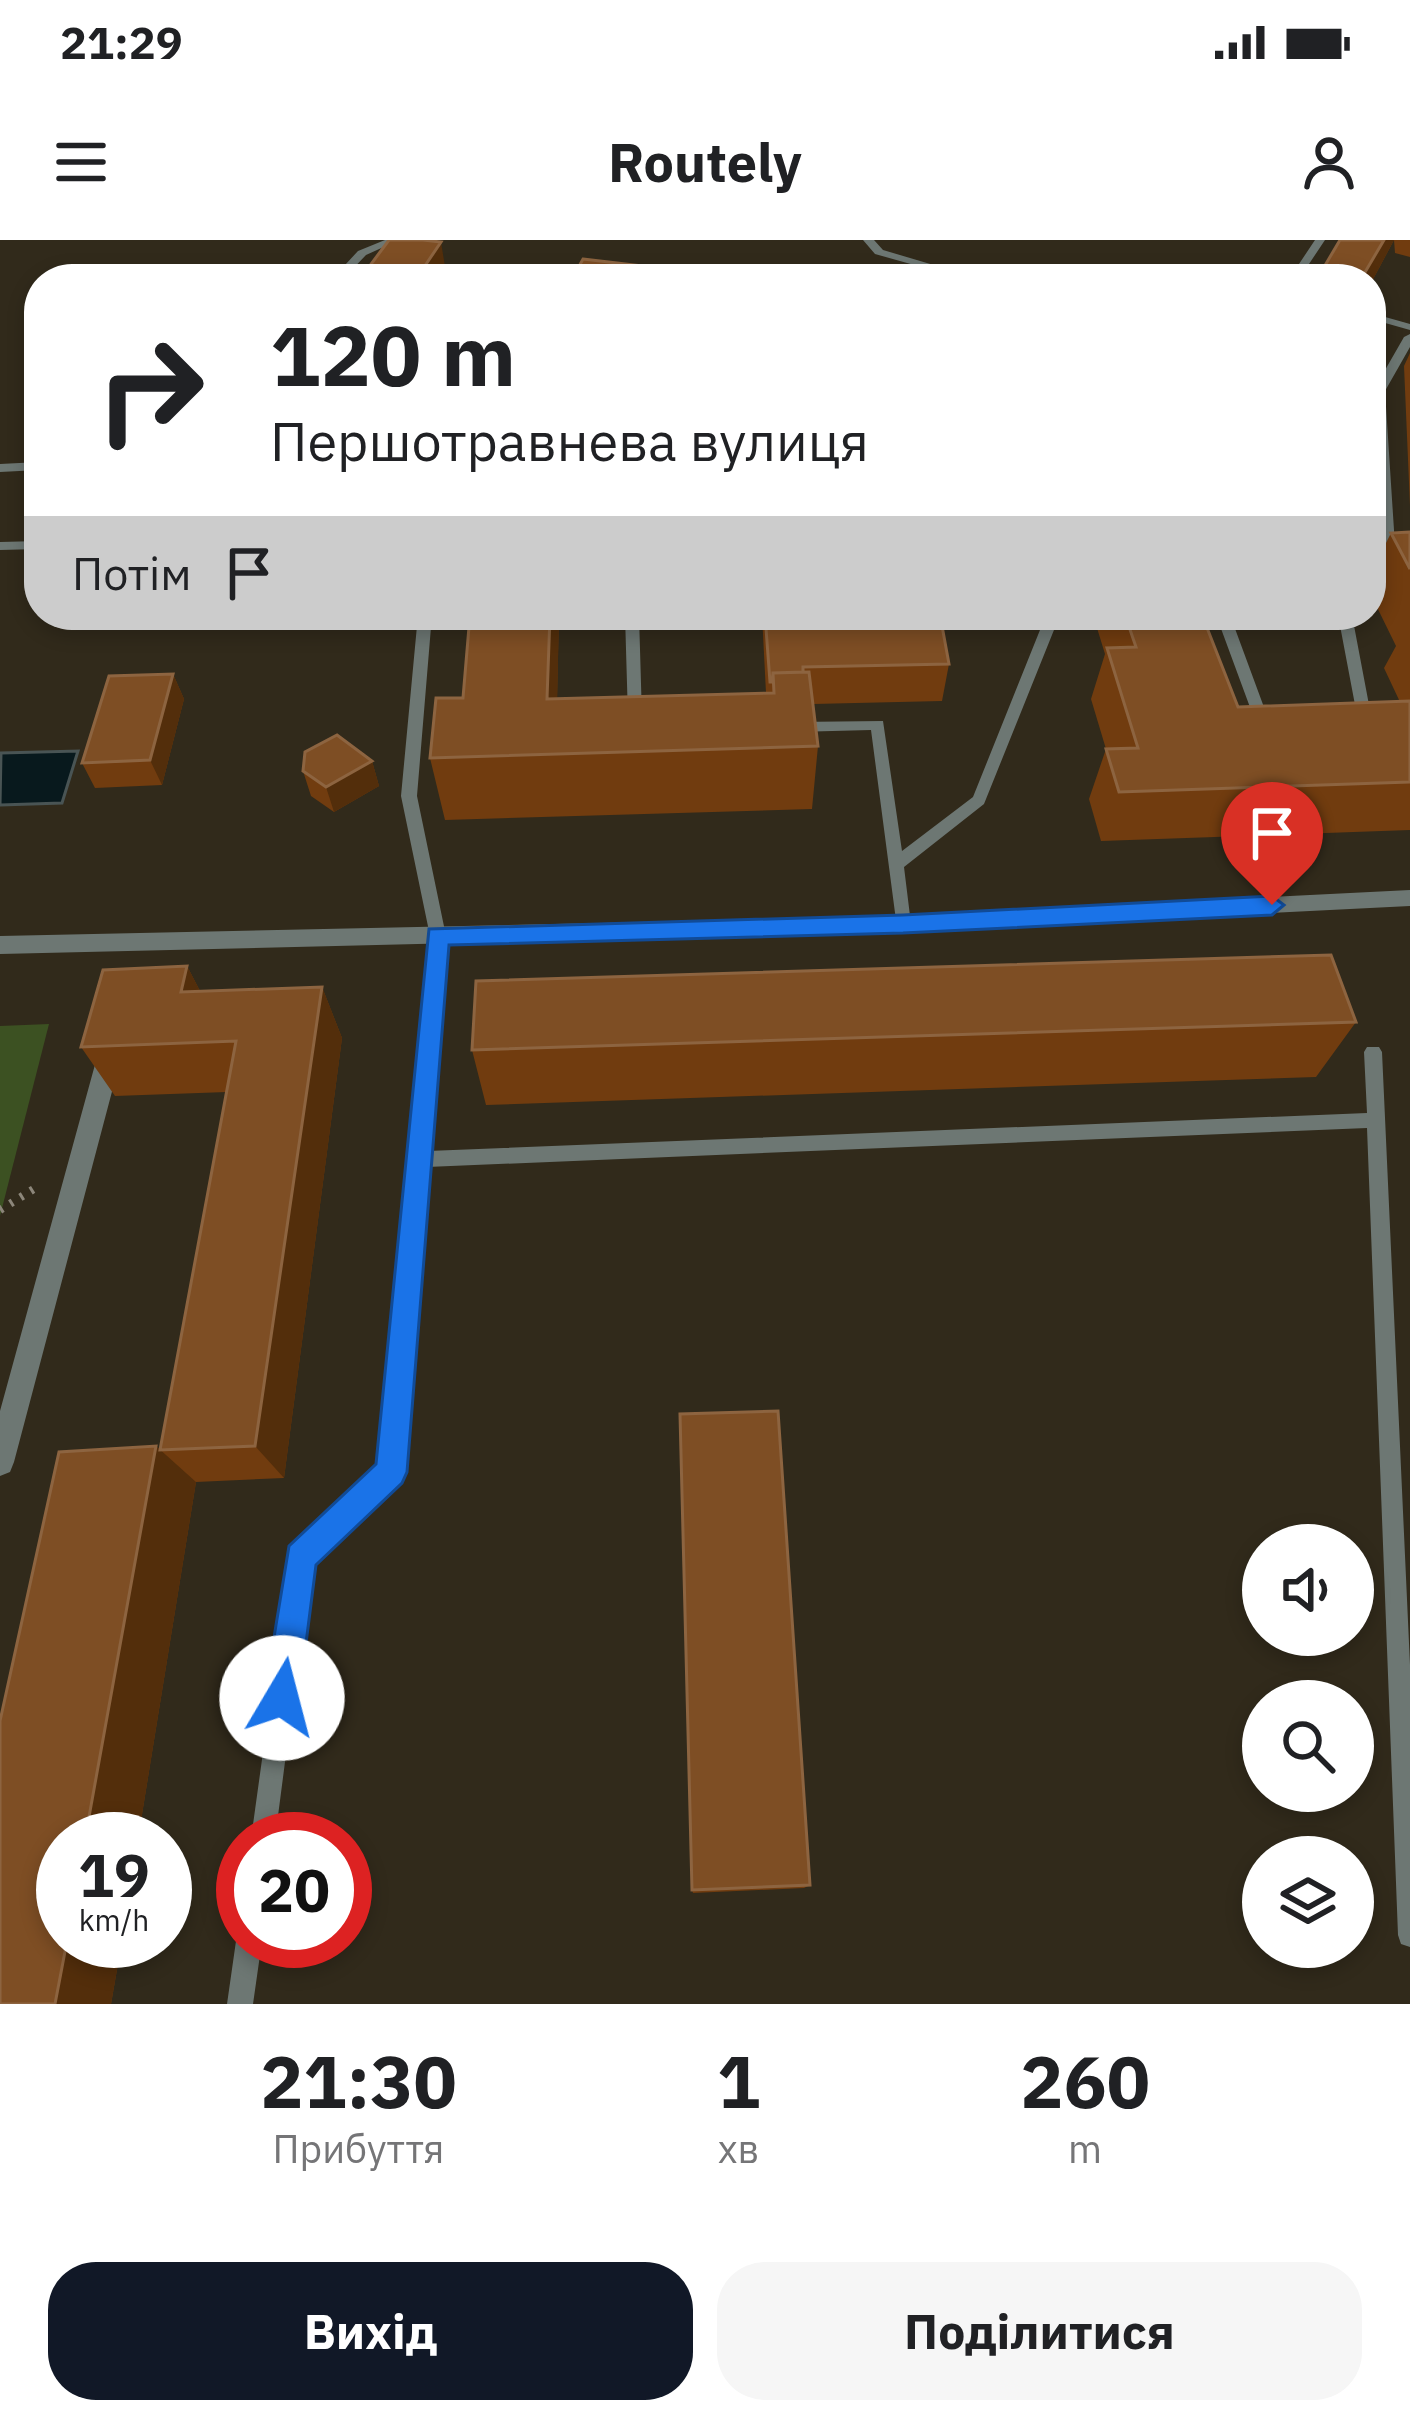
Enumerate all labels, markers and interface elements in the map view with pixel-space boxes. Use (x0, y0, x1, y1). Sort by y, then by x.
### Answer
text: 21:29 (60, 13, 183, 71)
text: Routely (608, 127, 802, 197)
icon: menu (48, 129, 114, 195)
icon: person (1296, 129, 1362, 195)
text: 120 m (270, 300, 516, 409)
icon: right (72, 312, 228, 468)
text: Першотравнева вулиця (270, 406, 869, 476)
icon: arrive (216, 540, 282, 606)
text: Потім (72, 544, 192, 602)
pin (1221, 782, 1323, 905)
icon: arrive (1239, 800, 1305, 866)
map controls (1242, 1524, 1374, 1968)
button: sound (1242, 1524, 1374, 1656)
position arrow (219, 1635, 345, 1761)
button: search (1242, 1680, 1374, 1812)
speed limit sign: 20 (216, 1812, 372, 1968)
text: 19 (78, 1835, 150, 1914)
button: layers (1242, 1836, 1374, 1968)
text: km/h (79, 1900, 149, 1939)
text: 21:30 (260, 2034, 457, 2128)
text: 1 (717, 2034, 760, 2128)
text: 260 (1020, 2034, 1150, 2128)
text: Прибуття (273, 2123, 444, 2174)
text: хв (718, 2123, 759, 2174)
text: m (1068, 2123, 1102, 2174)
button: Вихід (48, 2262, 693, 2400)
button: Поділитися (717, 2262, 1362, 2400)

